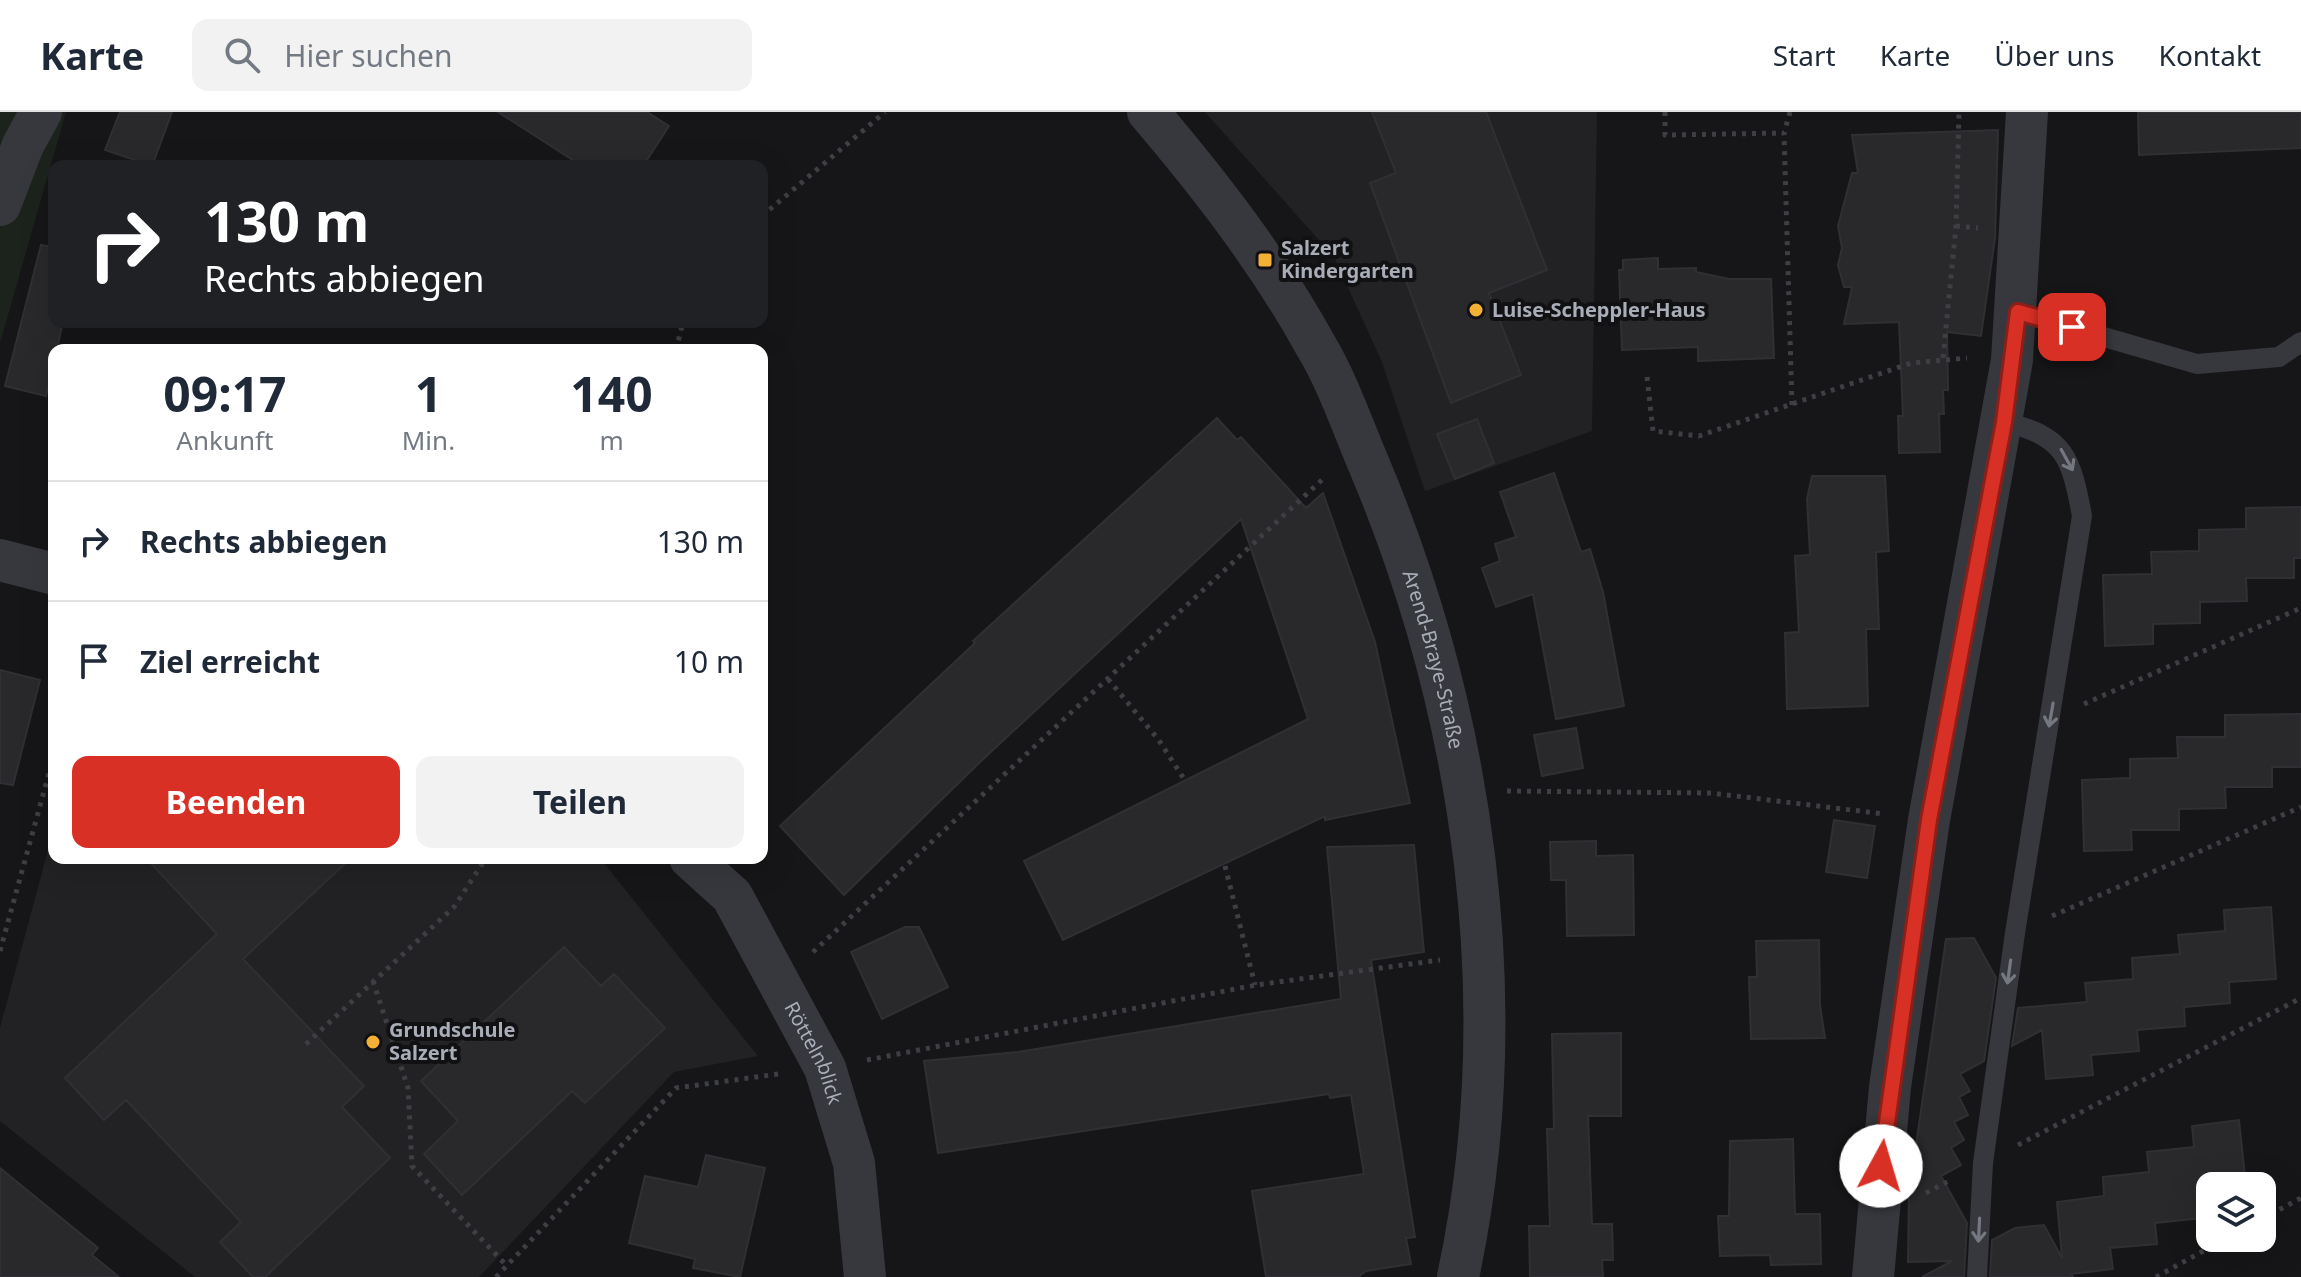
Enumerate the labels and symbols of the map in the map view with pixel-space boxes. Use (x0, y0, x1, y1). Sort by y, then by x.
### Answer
place label: Salzert Kindergarten (1281, 234, 1414, 284)
marker: Salzert Kindergarten (1256, 251, 1274, 269)
pin (2038, 293, 2106, 361)
place label: Luise‑Scheppler‑Haus (1492, 296, 1706, 323)
marker: Luise‑Scheppler‑Haus (1467, 301, 1485, 319)
one-way arrow (2059, 448, 2075, 472)
street label: Arend-Braye-Straße (1397, 566, 1470, 751)
one-way arrow (2042, 702, 2057, 727)
one-way arrow (2001, 959, 2016, 984)
street label: Röttelnblick (779, 997, 849, 1108)
place label: Grundschule Salzert (389, 1016, 515, 1066)
marker: Grundschule Salzert (364, 1033, 382, 1051)
position arrow (1839, 1124, 1923, 1208)
one-way arrow (1971, 1216, 1986, 1243)

